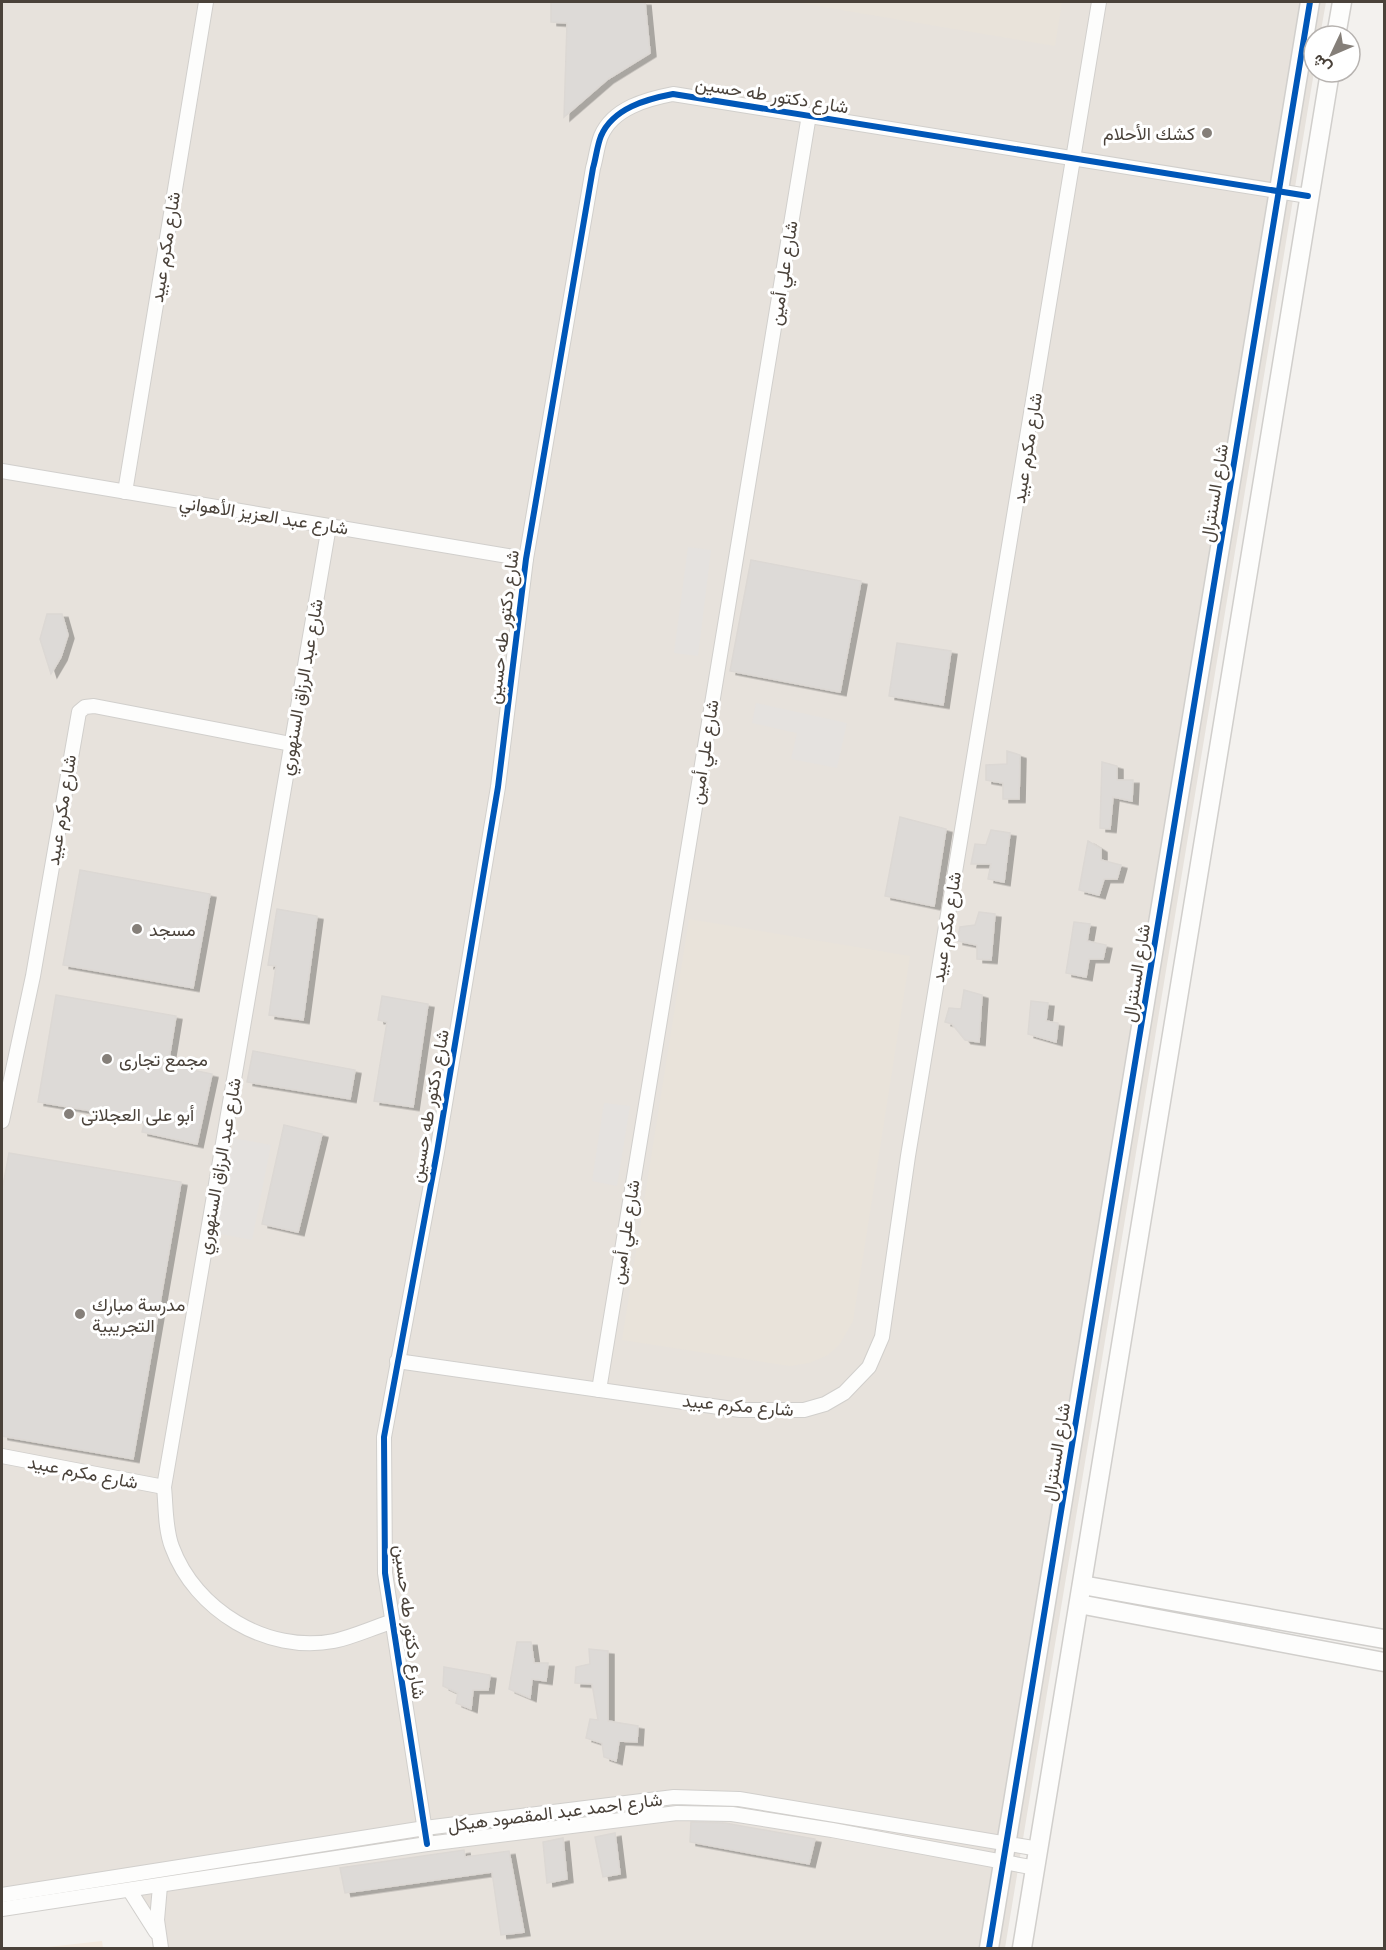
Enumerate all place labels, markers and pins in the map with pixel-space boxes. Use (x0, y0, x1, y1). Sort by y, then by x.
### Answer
place label: كشك الأحلام (1103, 123, 1195, 146)
marker: كشك الأحلام (1200, 126, 1214, 140)
place label: مسجد (149, 919, 196, 940)
marker: مسجد (130, 922, 144, 936)
place label: مجمع تجارى (119, 1049, 208, 1072)
marker: مجمع تجارى (100, 1052, 114, 1066)
place label: أبو على العجلاتى (81, 1104, 194, 1126)
marker: أبو على العجلاتى (62, 1107, 76, 1121)
place label: مدرسة مبارك التجريبية (92, 1294, 185, 1337)
marker: مدرسة مبارك التجريبية (73, 1307, 87, 1321)

